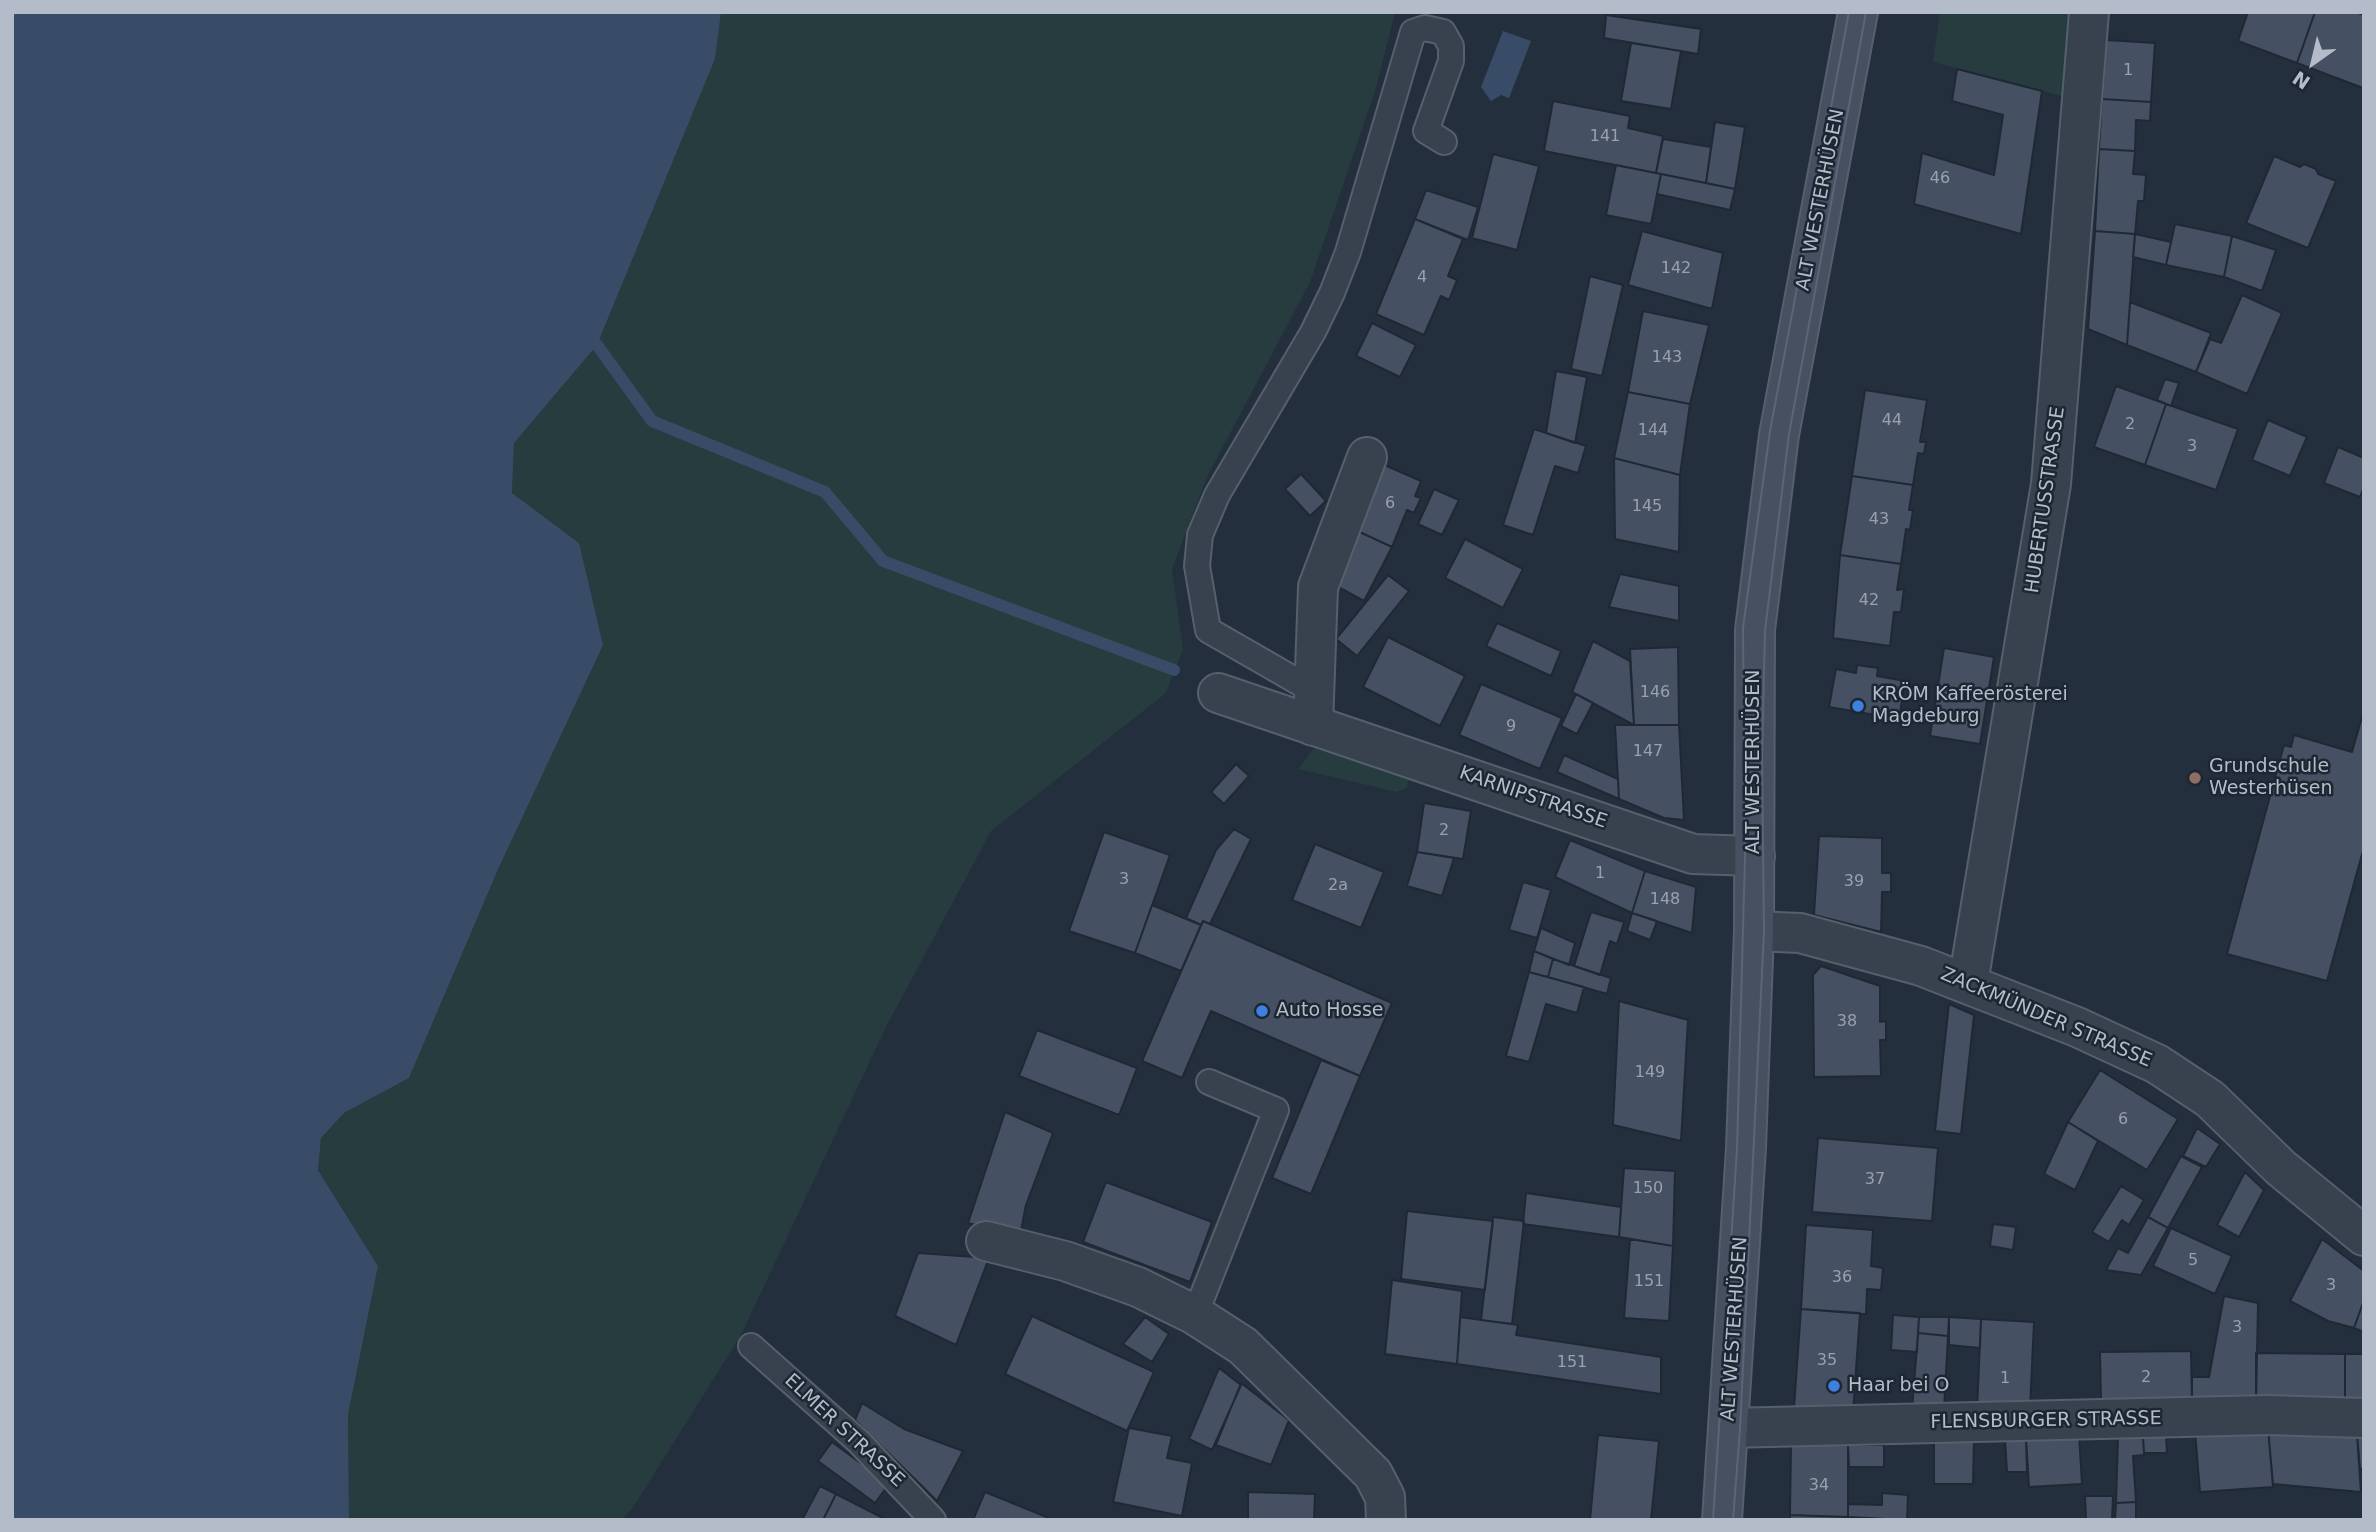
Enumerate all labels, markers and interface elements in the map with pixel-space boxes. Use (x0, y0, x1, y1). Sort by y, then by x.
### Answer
north arrow (2278, 28, 2348, 98)
house number: 1 (2123, 61, 2133, 81)
text: N (2289, 67, 2314, 94)
street label: ALT WESTERHÜSEN (1792, 107, 1850, 293)
house number: 141 (1590, 127, 1620, 147)
house number: 46 (1930, 169, 1950, 189)
house number: 142 (1661, 259, 1691, 279)
house number: 4 (1417, 268, 1427, 288)
house number: 143 (1652, 348, 1682, 368)
street label: HUBERTUSSTRASSE (2022, 405, 2070, 595)
house number: 44 (1882, 411, 1902, 431)
house number: 2 (2125, 415, 2135, 435)
house number: 144 (1638, 421, 1668, 441)
house number: 3 (2187, 437, 2197, 457)
house number: 6 (1385, 494, 1395, 514)
house number: 145 (1632, 497, 1662, 517)
house number: 43 (1869, 510, 1889, 530)
house number: 42 (1859, 591, 1879, 611)
street label: ALT WESTERHÜSEN (1743, 670, 1765, 854)
house number: 146 (1640, 683, 1670, 703)
place label: KRÖM Kaffeerösterei Magdeburg (1872, 684, 2068, 728)
marker: KRÖM Kaffeerösterei Magdeburg (1850, 698, 1866, 714)
house number: 9 (1506, 717, 1516, 737)
house number: 147 (1633, 742, 1663, 762)
place label: Grundschule Westerhüsen (2209, 756, 2333, 800)
street label: KARNIPSTRASSE (1456, 762, 1610, 834)
marker: Grundschule Westerhüsen (2187, 770, 2203, 786)
house number: 2 (1439, 821, 1449, 841)
house number: 1 (1595, 864, 1605, 884)
house number: 3 (1119, 870, 1129, 890)
house number: 39 (1844, 872, 1864, 892)
house number: 2a (1328, 876, 1348, 896)
house number: 148 (1650, 890, 1680, 910)
street label: ZACKMÜNDER STRASSE (1937, 963, 2155, 1073)
place label: Auto Hosse (1276, 1000, 1384, 1022)
marker: Auto Hosse (1254, 1003, 1270, 1019)
house number: 38 (1837, 1012, 1857, 1032)
house number: 149 (1635, 1063, 1665, 1083)
house number: 6 (2118, 1110, 2128, 1130)
house number: 37 (1865, 1170, 1885, 1190)
house number: 150 (1633, 1179, 1663, 1199)
street label: ALT WESTERHÜSEN (1717, 1236, 1753, 1422)
house number: 5 (2188, 1251, 2198, 1271)
house number: 36 (1832, 1268, 1852, 1288)
house number: 151 (1634, 1272, 1664, 1292)
house number: 3 (2326, 1276, 2336, 1296)
house number: 3 (2232, 1318, 2242, 1338)
house number: 35 (1817, 1351, 1837, 1371)
house number: 151 (1557, 1353, 1587, 1373)
house number: 2 (2141, 1368, 2151, 1388)
house number: 1 (2000, 1369, 2010, 1389)
street label: ELMER STRASSE (779, 1370, 909, 1492)
place label: Haar bei O (1848, 1375, 1949, 1397)
marker: Haar bei O (1826, 1378, 1842, 1394)
street label: FLENSBURGER STRASSE (1930, 1408, 2162, 1434)
house number: 34 (1809, 1476, 1829, 1496)

